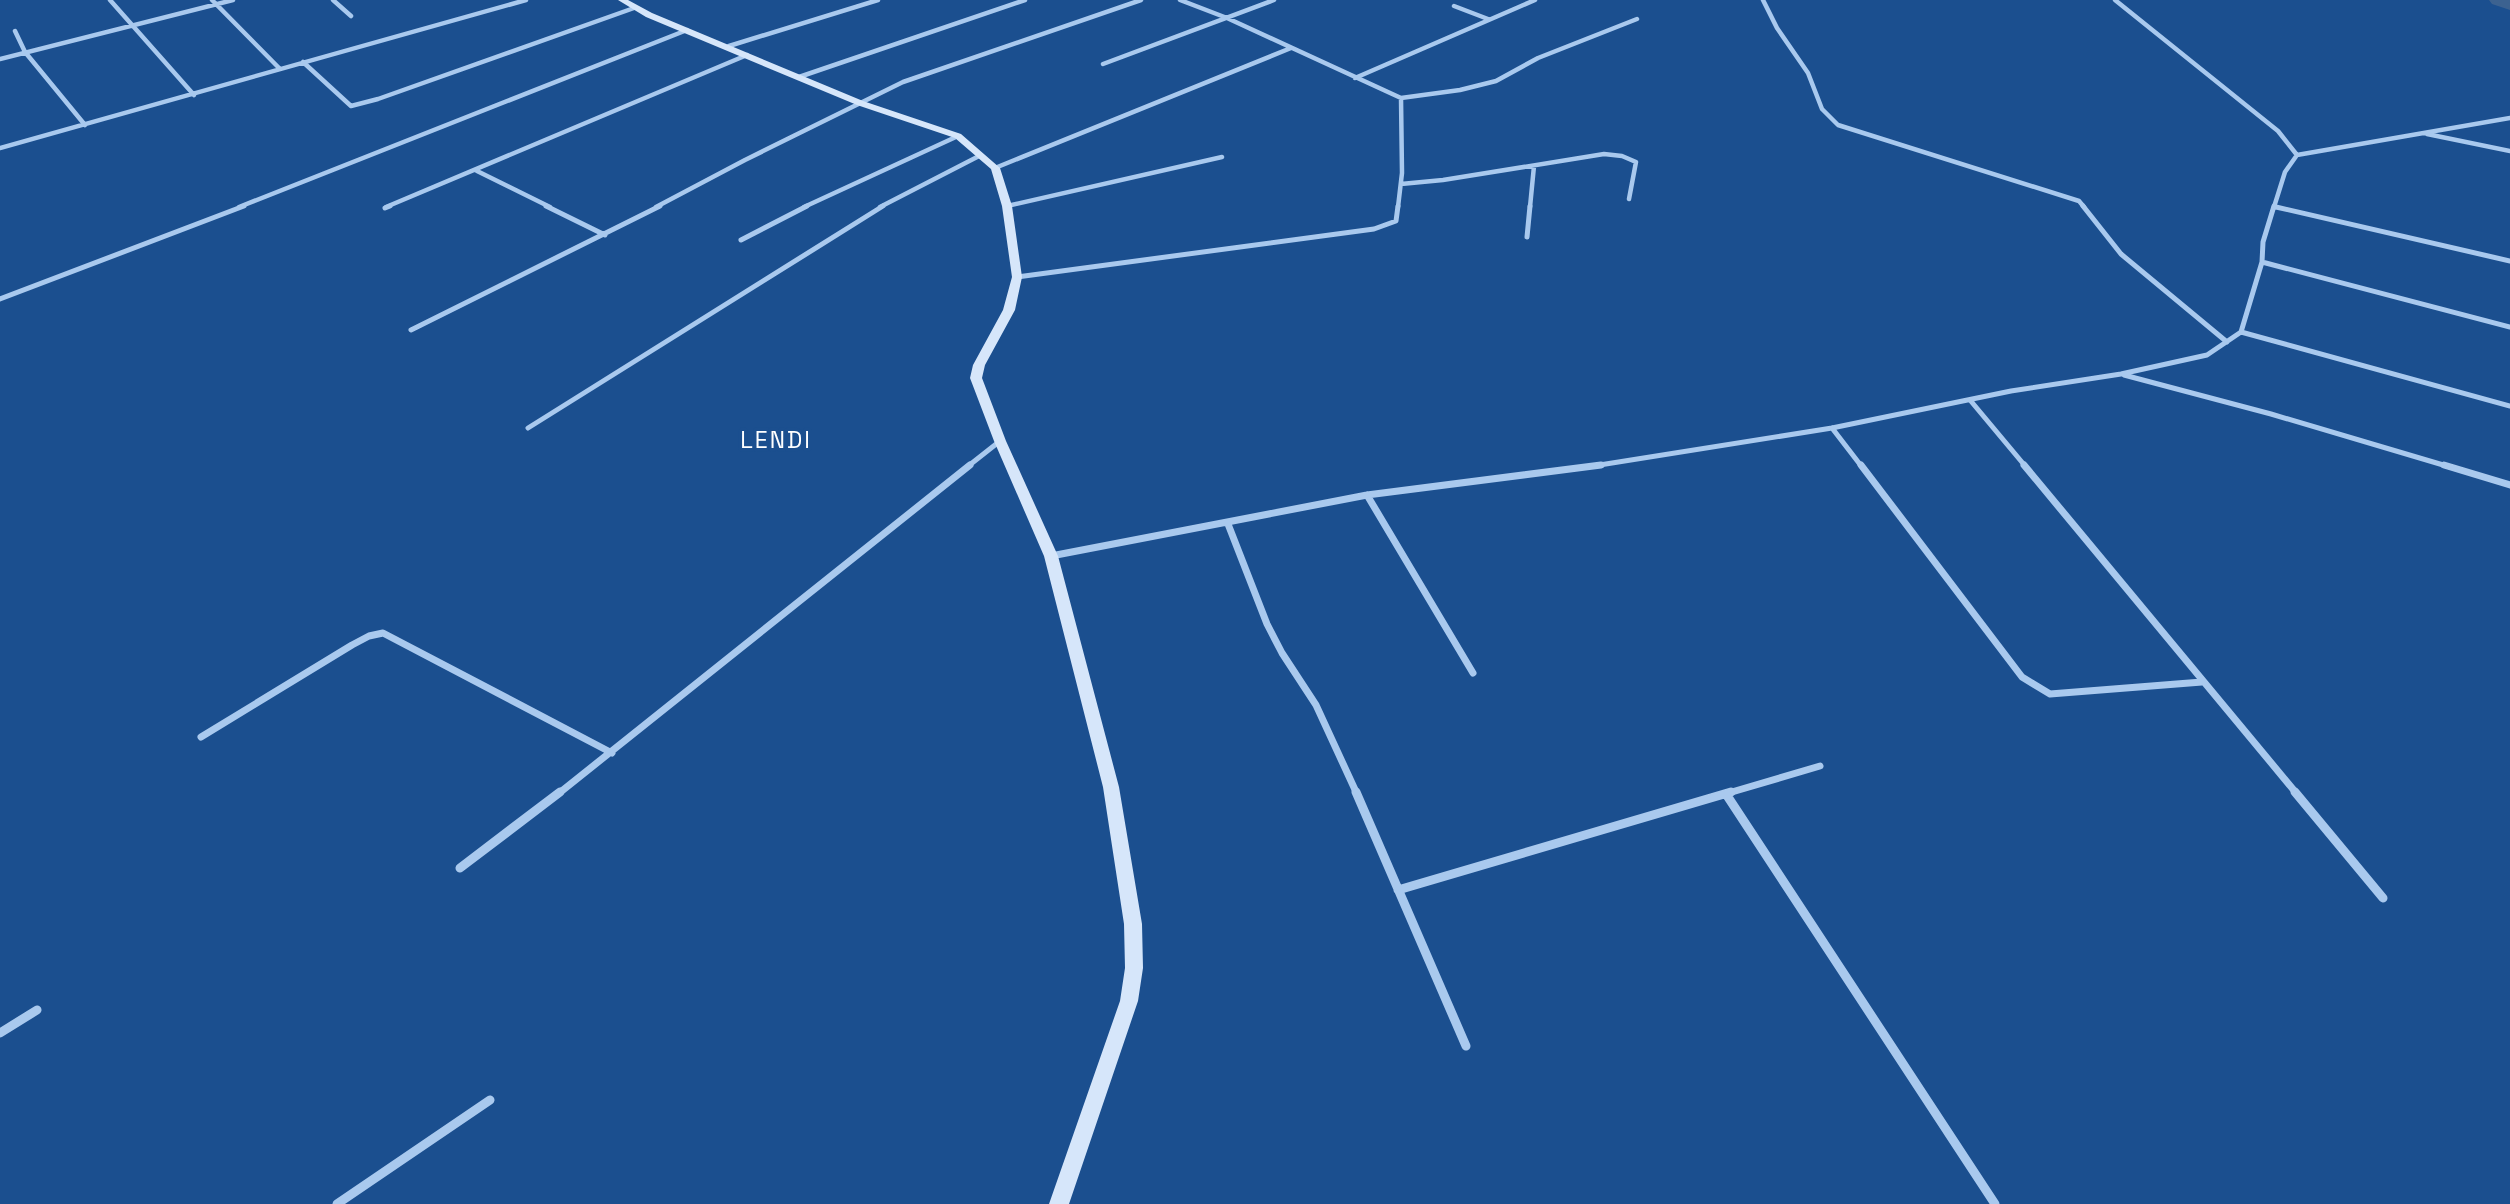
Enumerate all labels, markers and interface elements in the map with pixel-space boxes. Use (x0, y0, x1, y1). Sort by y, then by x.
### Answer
district label: LENDI (740, 425, 812, 455)

